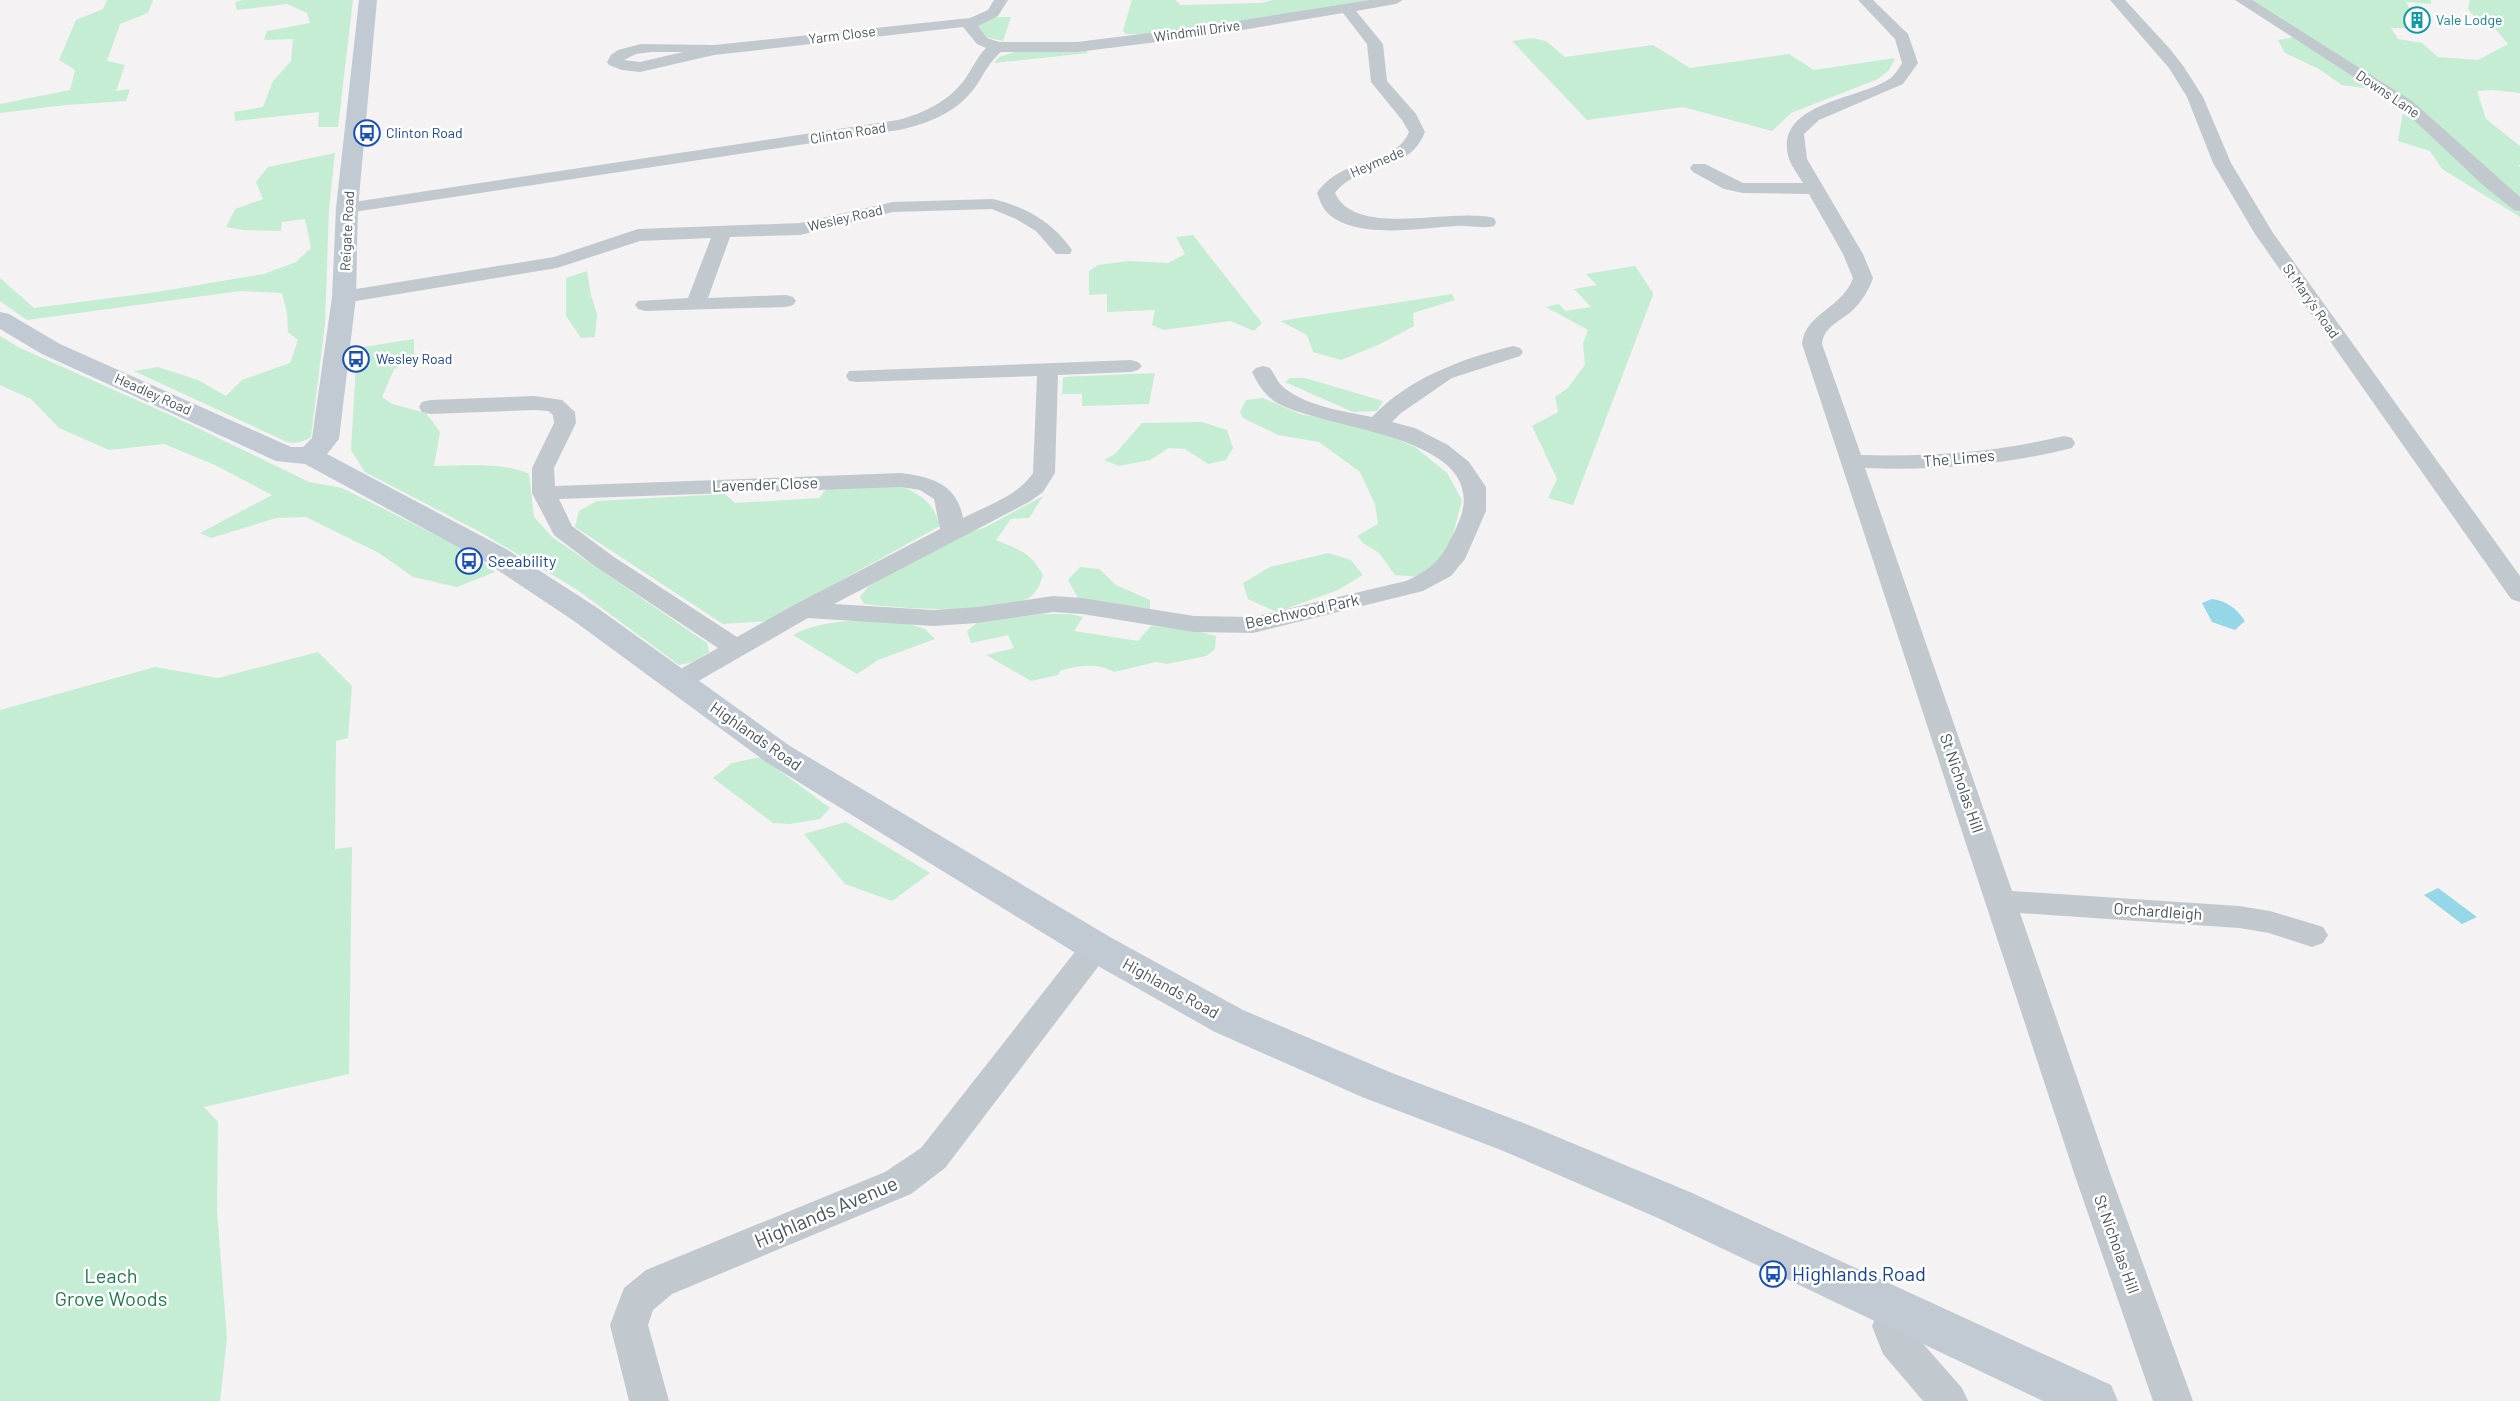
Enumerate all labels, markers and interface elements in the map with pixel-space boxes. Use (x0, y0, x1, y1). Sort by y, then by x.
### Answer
building icon: Vale Lodge (2402, 5, 2432, 35)
place label: Vale Lodge (2436, 11, 2502, 28)
street label: Windmill Drive (1153, 16, 1241, 45)
street label: Yarm Close (807, 22, 876, 47)
street label: Downs Lane (2353, 66, 2423, 121)
bus stop icon: Clinton Road (352, 118, 382, 148)
street label: Clinton Road (809, 118, 887, 147)
place label: Clinton Road (386, 124, 463, 141)
street label: Heymede (1347, 143, 1406, 180)
street label: Reigate Road (336, 190, 357, 271)
street label: Wesley Road (806, 201, 884, 234)
street label: St Mary's Road (2279, 260, 2343, 341)
bus stop icon: Wesley Road (341, 344, 371, 374)
place label: Wesley Road (376, 350, 452, 367)
street label: Headley Road (112, 369, 194, 418)
street label: The Limes (1922, 445, 1996, 470)
street label: Lavender Close (712, 472, 818, 495)
bus stop icon: Seeability (454, 546, 484, 576)
place label: Seeability (488, 551, 557, 570)
street label: Beechwood Park (1243, 589, 1361, 632)
street label: Highlands Road (707, 697, 806, 774)
street label: St Nicholas Hill (1937, 731, 1988, 835)
street label: Orchardleigh (2113, 898, 2203, 923)
street label: Highlands Road (1120, 953, 1223, 1022)
street label: Highlands Avenue (750, 1170, 901, 1252)
street label: St Nicholas Hill (2091, 1192, 2144, 1296)
bus stop icon: Highlands Road (1758, 1259, 1788, 1289)
place label: Highlands Road (1792, 1261, 1926, 1285)
park label: Leach Grove Woods (55, 1263, 167, 1310)

